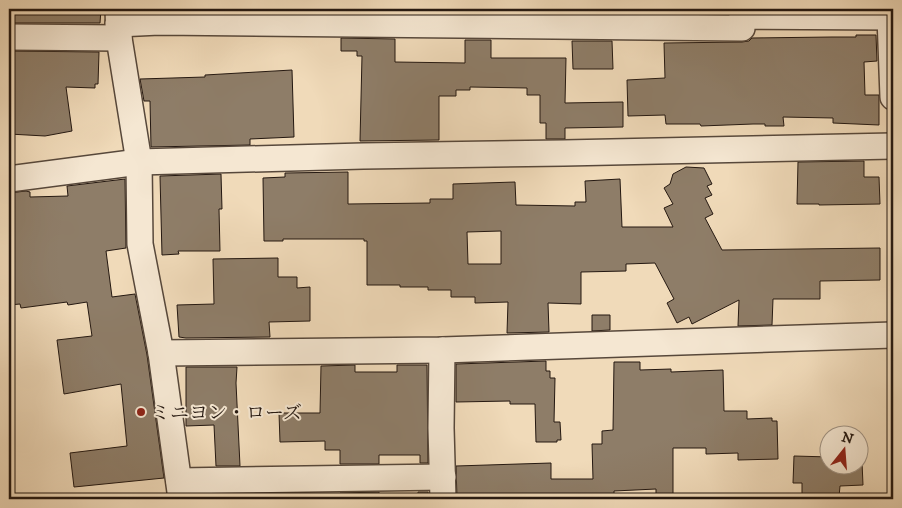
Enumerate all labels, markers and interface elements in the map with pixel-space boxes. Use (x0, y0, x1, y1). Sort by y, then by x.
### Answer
place label: ミニヨン・ローズ (151, 402, 302, 425)
marker: ミニヨン・ローズ (135, 406, 147, 418)
north arrow (820, 426, 870, 476)
text: N (839, 428, 856, 449)

